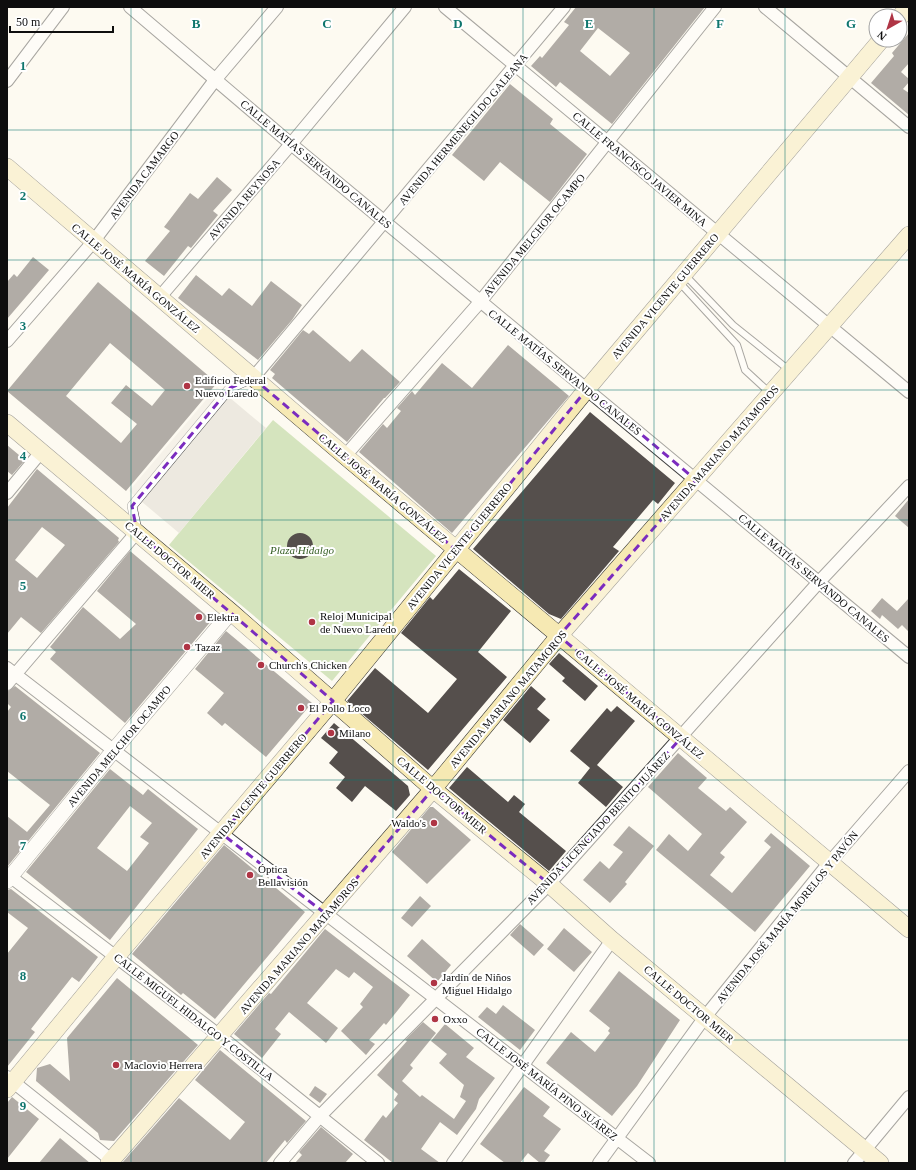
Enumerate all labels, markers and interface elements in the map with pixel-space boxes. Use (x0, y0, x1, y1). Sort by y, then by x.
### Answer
scale bar (10, 8, 113, 34)
north arrow (868, 8, 908, 48)
text: 50 m (16, 15, 41, 29)
text: B (192, 16, 201, 31)
text: C (322, 16, 332, 31)
text: D (453, 16, 463, 31)
text: E (585, 16, 593, 31)
text: F (716, 16, 724, 31)
text: G (846, 16, 856, 31)
text: N (875, 29, 889, 43)
street label: AVENIDA HERMENEGILDO GALEANA (396, 51, 530, 207)
text: 1 (20, 58, 26, 73)
street label: CALLE MATÍAS SERVANDO CANALES (238, 97, 394, 231)
street label: CALLE FRANCISCO JAVIER MINA (571, 109, 709, 229)
street label: AVENIDA CAMARGO (107, 129, 181, 221)
street label: AVENIDA REYNOSA (206, 156, 282, 242)
street label: AVENIDA MELCHOR OCAMPO (481, 171, 587, 299)
text: 2 (20, 188, 26, 203)
street label: CALLE JOSÉ MARÍA GONZÁLEZ (70, 221, 203, 335)
street label: AVENIDA VICENTE GUERRERO (609, 231, 721, 361)
street label: CALLE MATÍAS SERVANDO CANALES (486, 307, 644, 437)
text: 3 (20, 318, 27, 333)
place label: Edificio Federal Nuevo Laredo (195, 374, 266, 399)
marker: Edificio Federal Nuevo Laredo (182, 381, 192, 391)
street label: AVENIDA MARIANO MATAMOROS (657, 383, 781, 523)
street label: CALLE JOSÉ MARÍA GONZÁLEZ (317, 431, 450, 545)
text: 4 (20, 448, 27, 463)
street label: AVENIDA VICENTE GUERRERO (404, 480, 514, 612)
street label: CALLE MATÍAS SERVANDO CANALES (736, 511, 892, 645)
street label: CALLE DOCTOR MIER (123, 519, 218, 601)
park label: Plaza Hidalgo (269, 544, 334, 556)
text: 5 (20, 578, 27, 593)
place label: Reloj Municipal de Nuevo Laredo (320, 610, 397, 635)
place label: Elektra (207, 611, 239, 623)
marker: Elektra (194, 612, 204, 622)
marker: Reloj Municipal de Nuevo Laredo (307, 617, 317, 627)
street label: AVENIDA MARIANO MATAMOROS (447, 628, 569, 770)
place label: Tazaz (195, 641, 221, 653)
marker: Tazaz (182, 642, 192, 652)
street label: CALLE JOSÉ MARÍA GONZÁLEZ (574, 647, 707, 761)
place label: Church's Chicken (269, 659, 348, 671)
marker: Church's Chicken (256, 660, 266, 670)
street label: AVENIDA MELCHOR OCAMPO (65, 683, 173, 809)
place label: El Pollo Loco (309, 702, 371, 714)
marker: El Pollo Loco (296, 703, 306, 713)
text: 6 (20, 708, 27, 723)
place label: Milano (339, 727, 371, 739)
marker: Milano (326, 728, 336, 738)
street label: AVENIDA VICENTE GUERRERO (197, 731, 309, 861)
street label: AVENIDA LICENCIADO BENITO JUÁREZ (524, 749, 672, 907)
street label: CALLE DOCTOR MIER (395, 754, 490, 836)
place label: Waldo's (391, 817, 426, 829)
marker: Waldo's (429, 818, 439, 828)
street label: AVENIDA JOSÉ MARÍA MORELOS Y PAVÓN (714, 828, 860, 1006)
text: 7 (20, 838, 27, 853)
place label: Óptica Bellavisión (258, 863, 309, 888)
marker: Óptica Bellavisión (245, 870, 255, 880)
street label: AVENIDA MARIANO MATAMOROS (237, 876, 361, 1016)
street label: CALLE MIGUEL HIDALGO Y COSTILLA (112, 951, 276, 1083)
street label: CALLE DOCTOR MIER (642, 963, 737, 1045)
text: 8 (20, 968, 27, 983)
place label: Jardín de Niños Miguel Hidalgo (442, 971, 512, 996)
marker: Jardín de Niños Miguel Hidalgo (429, 978, 439, 988)
place label: Oxxo (443, 1013, 468, 1025)
marker: Oxxo (430, 1014, 440, 1024)
street label: CALLE JOSÉ MARÍA PINO SUÁREZ (474, 1025, 620, 1143)
place label: Maclovio Herrera (124, 1059, 203, 1071)
marker: Maclovio Herrera (111, 1060, 121, 1070)
text: 9 (20, 1098, 27, 1113)

